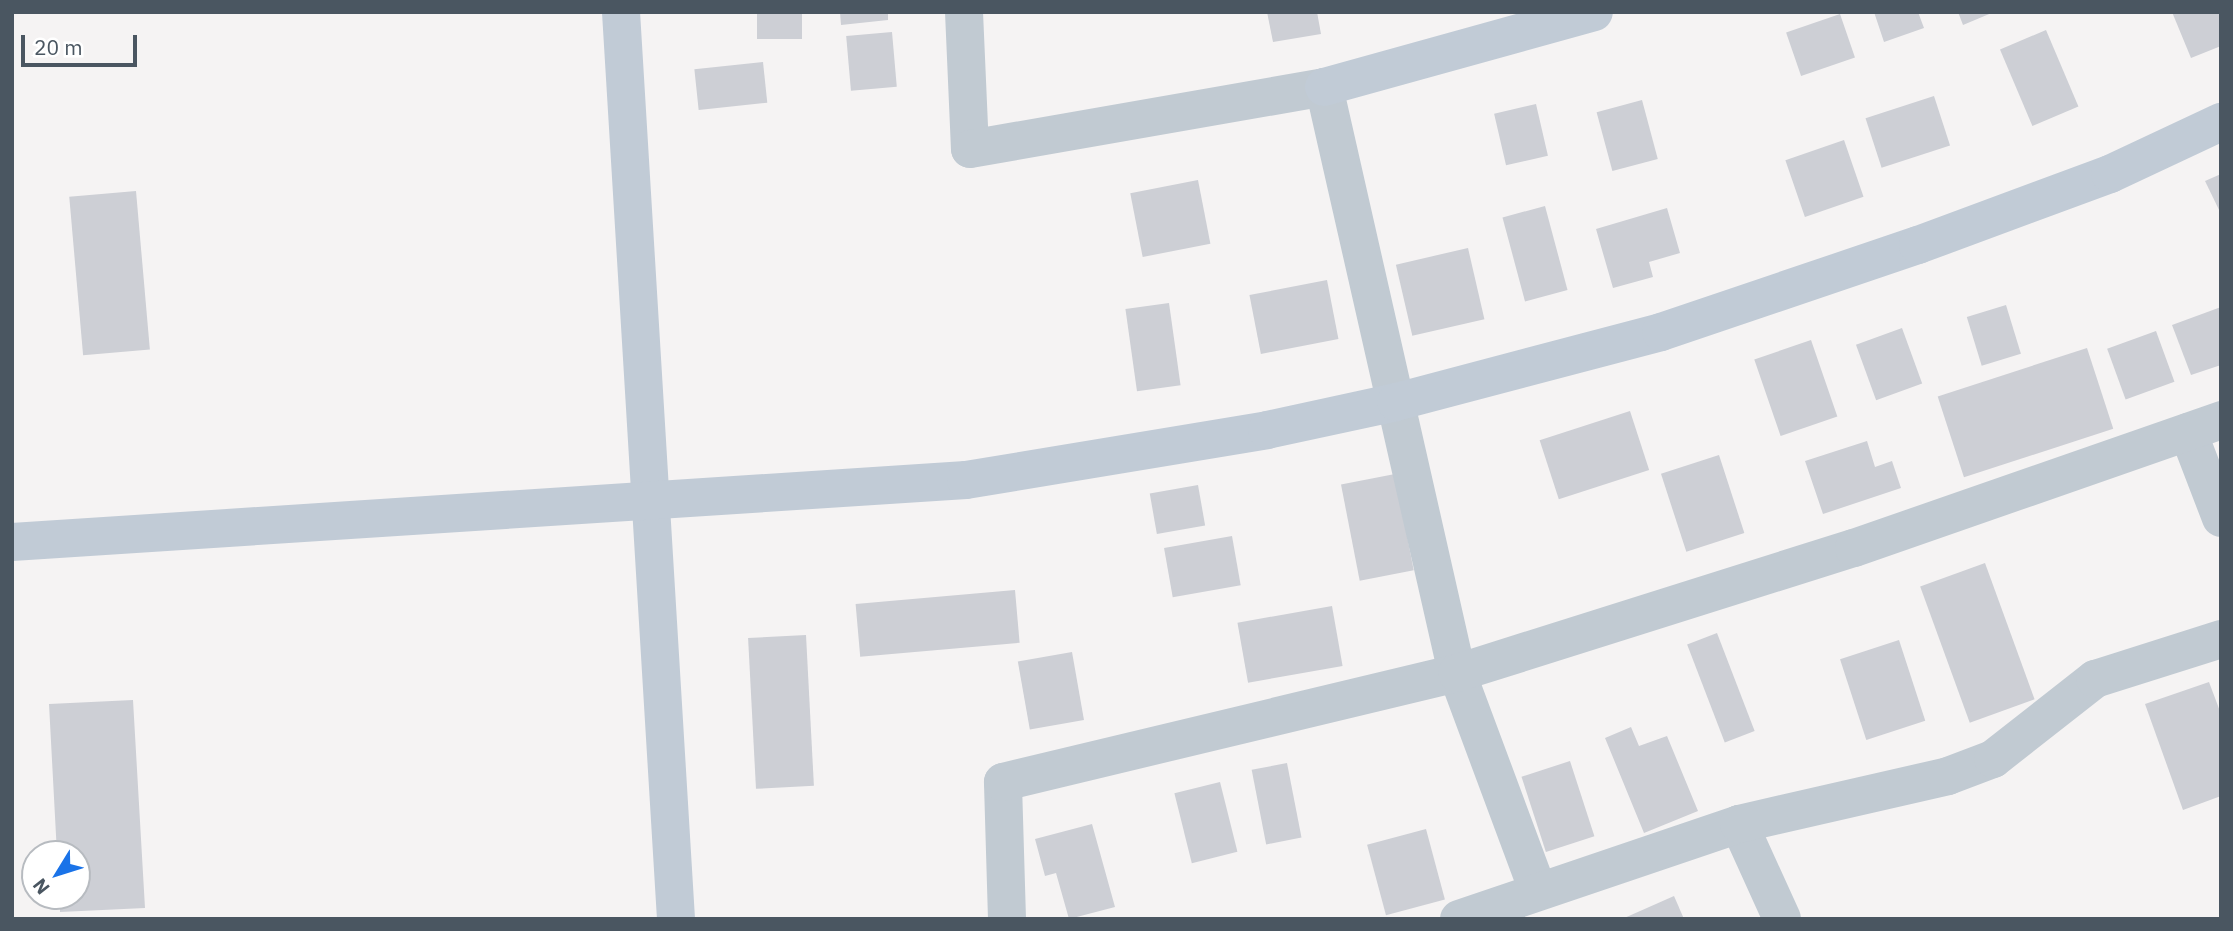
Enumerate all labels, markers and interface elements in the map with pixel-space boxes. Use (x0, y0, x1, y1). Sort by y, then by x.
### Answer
scale bar (24, 21, 140, 65)
text: 20 m (34, 33, 83, 61)
north arrow (21, 840, 91, 910)
text: N (27, 874, 55, 900)

